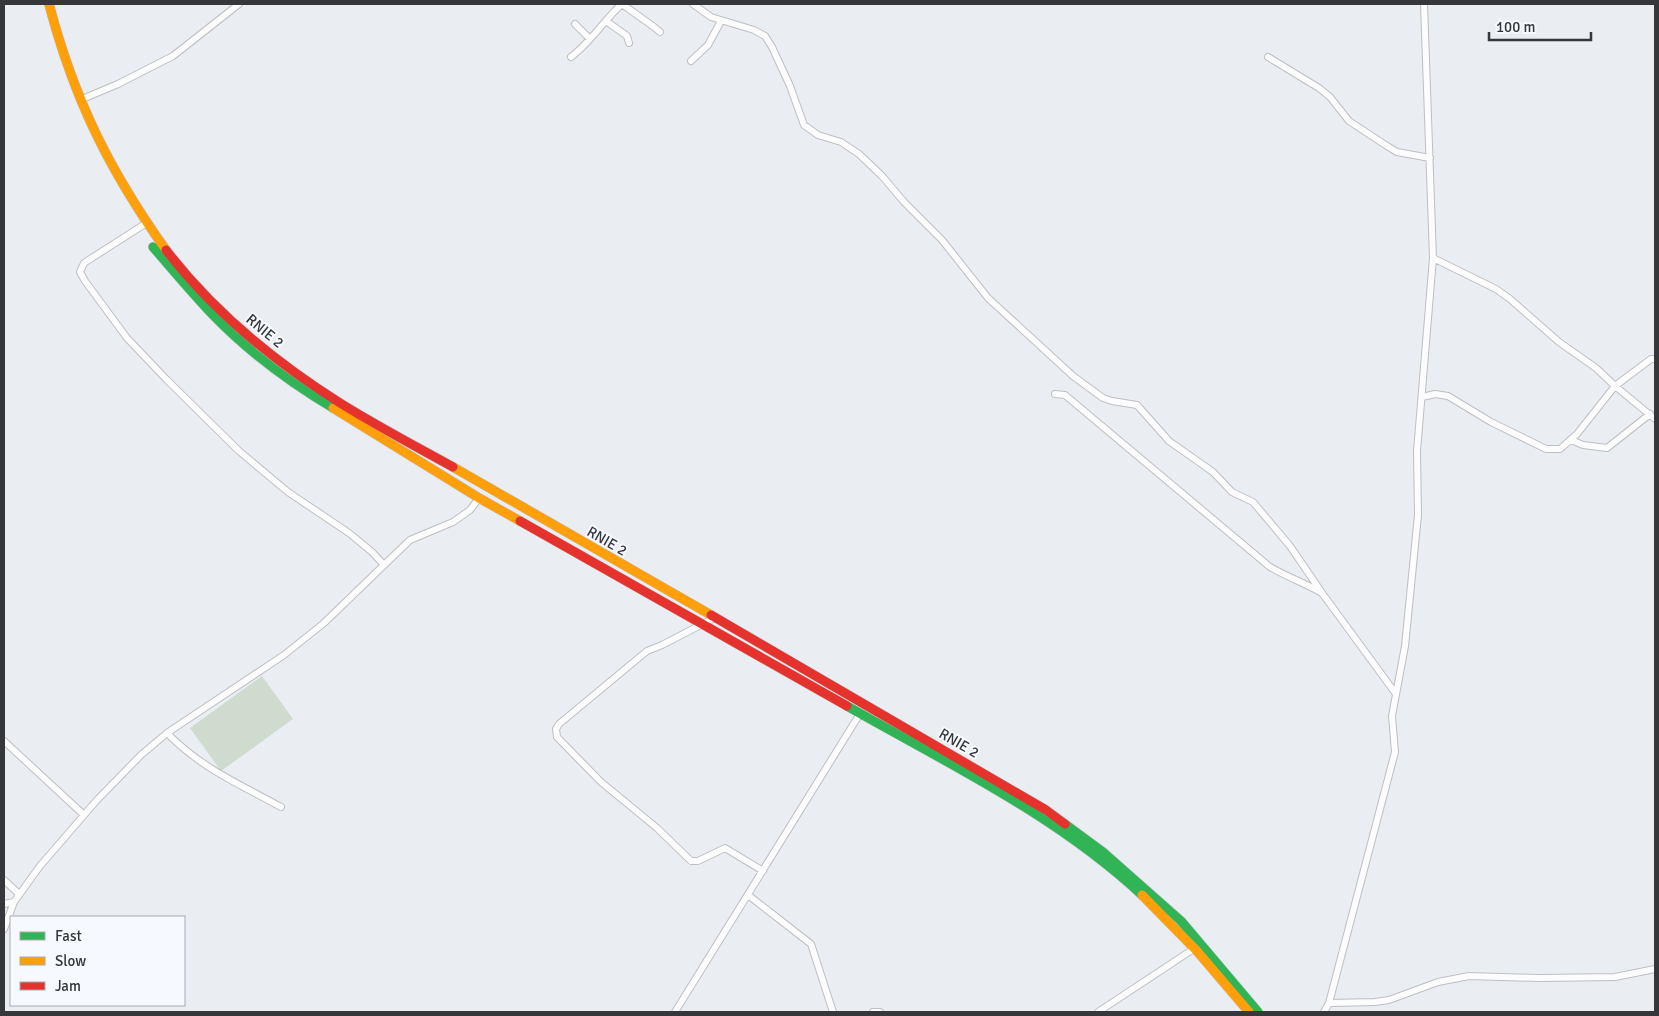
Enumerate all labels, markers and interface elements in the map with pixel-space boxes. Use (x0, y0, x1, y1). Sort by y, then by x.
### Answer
scale bar (1489, 10, 1592, 42)
text: 100 m (1496, 18, 1536, 36)
street label: RNIE 2 (243, 310, 287, 352)
street label: RNIE 2 (584, 522, 630, 560)
street label: RNIE 2 (936, 724, 982, 762)
legend (10, 916, 185, 1006)
text: Fast (55, 927, 82, 945)
text: Slow (55, 952, 86, 970)
text: Jam (55, 977, 81, 995)

